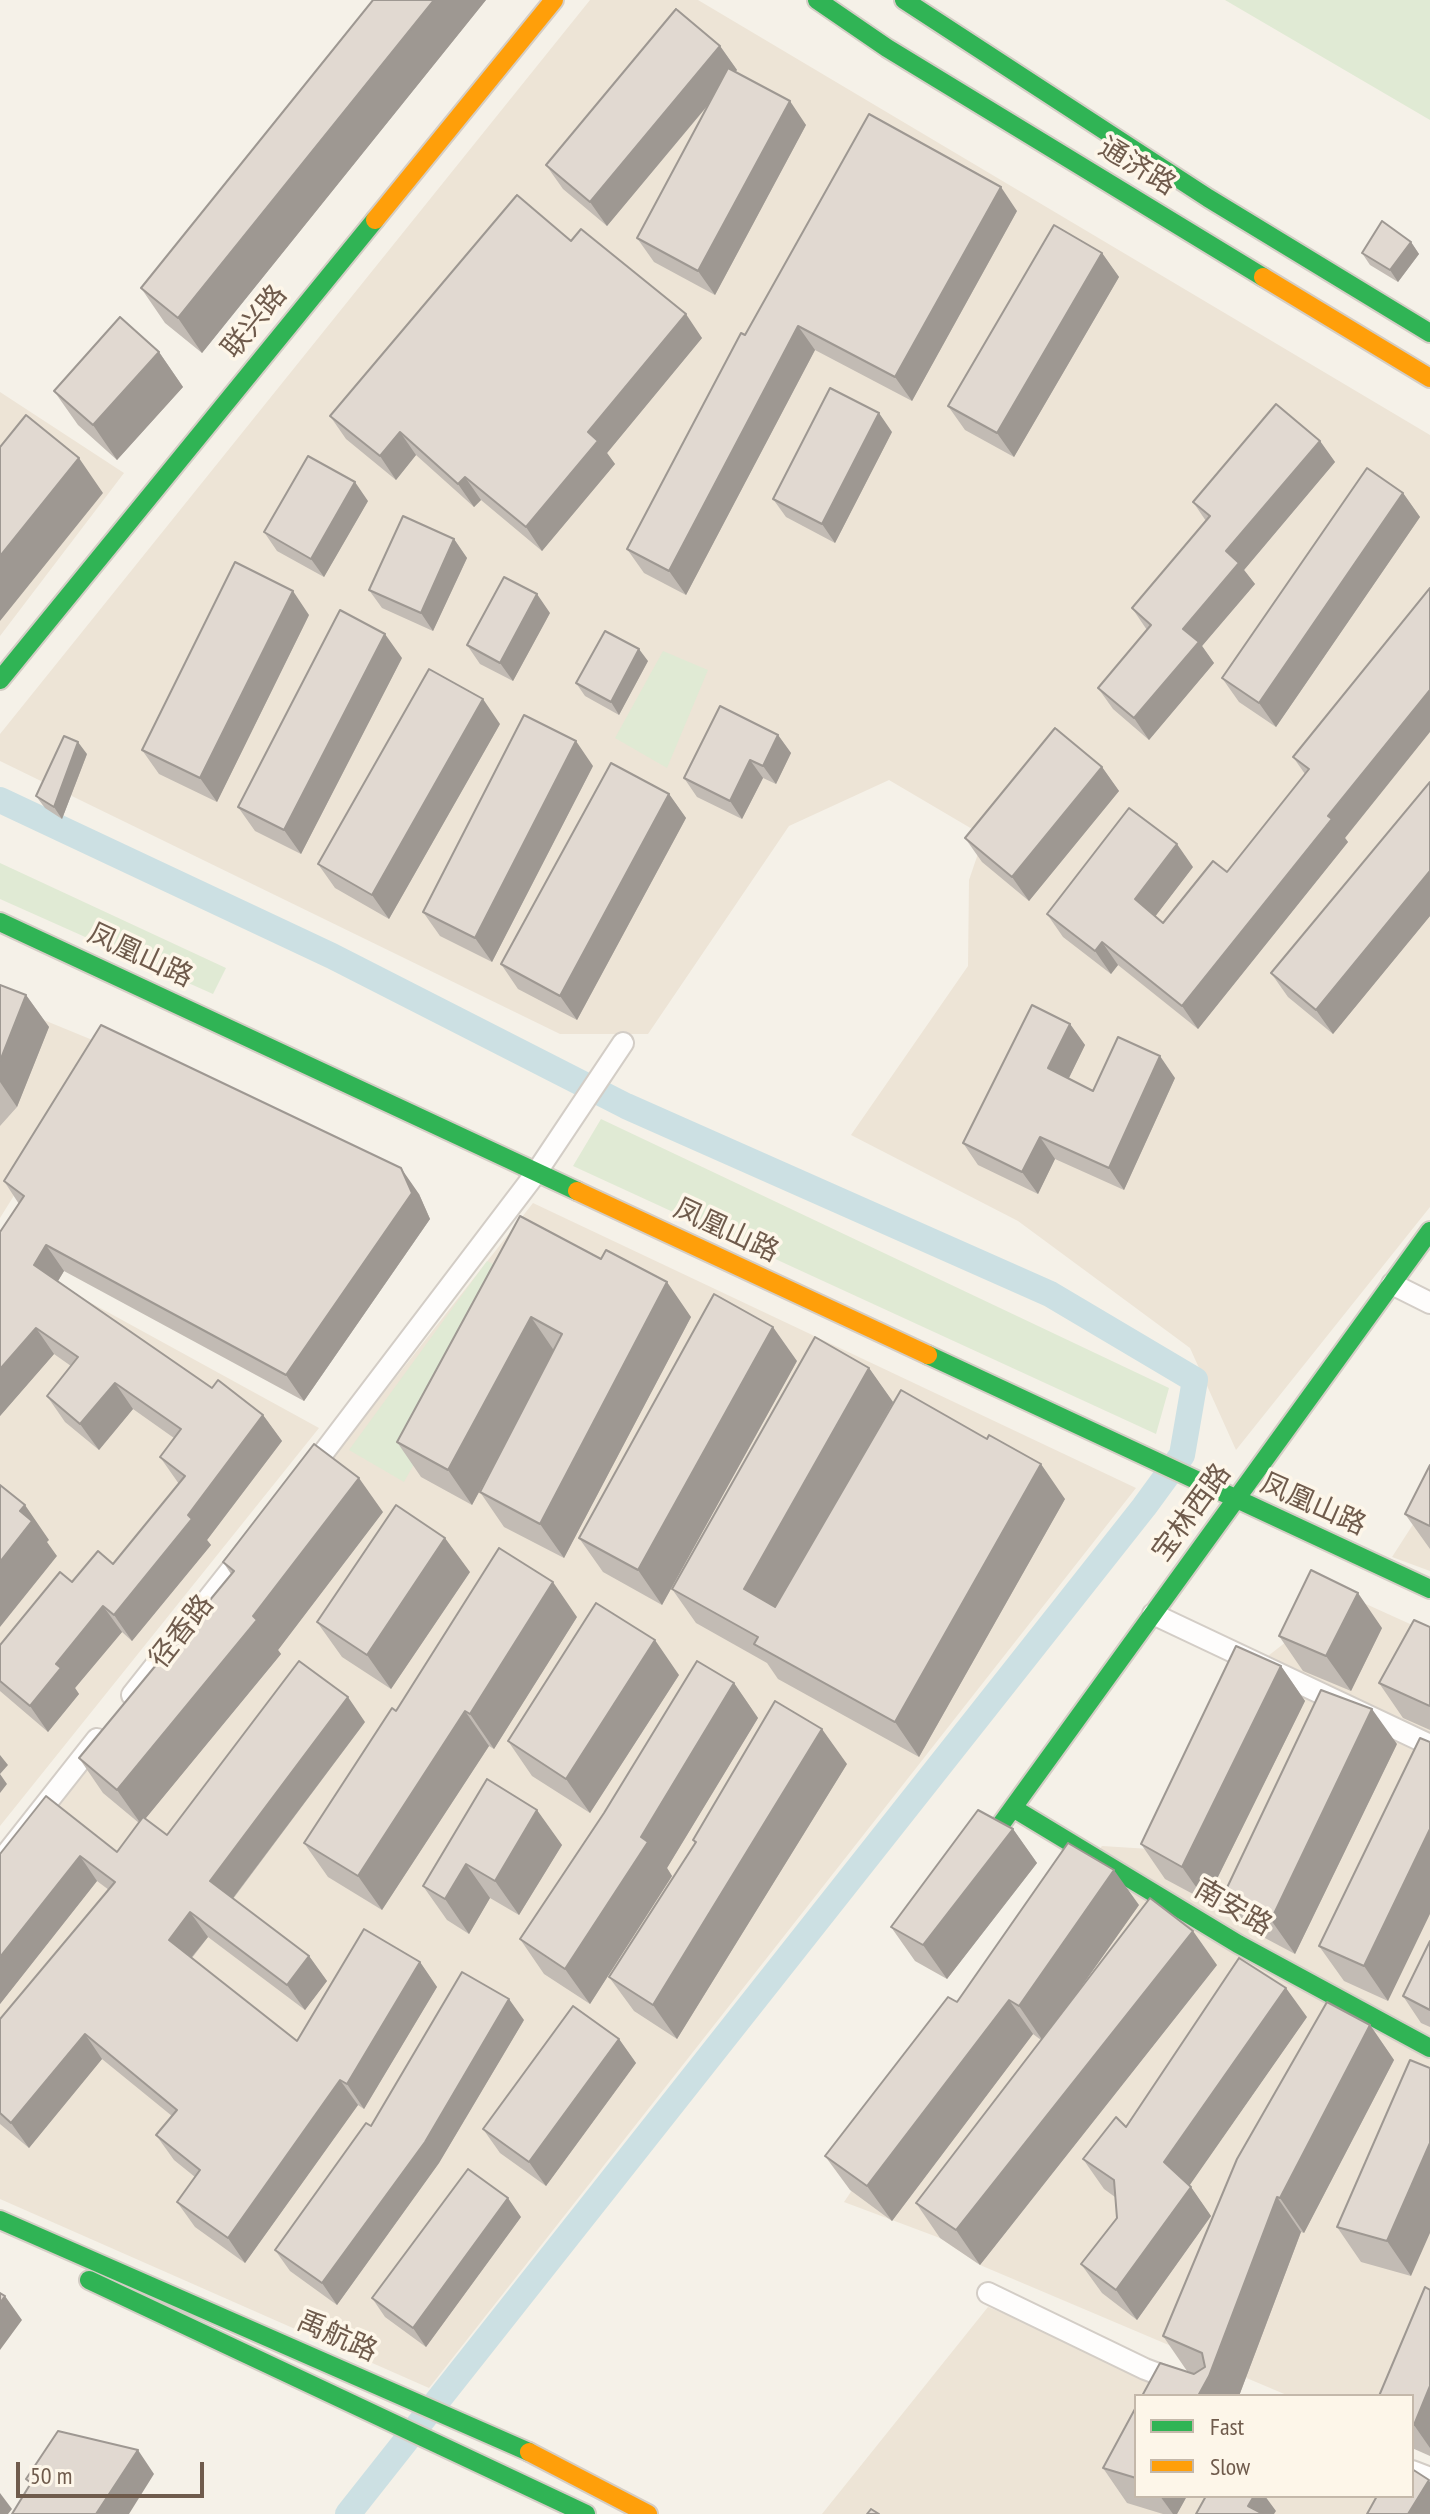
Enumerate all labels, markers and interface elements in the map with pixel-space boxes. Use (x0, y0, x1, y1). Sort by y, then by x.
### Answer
street label: 通济路 (1092, 131, 1182, 203)
street label: 联兴路 (216, 279, 294, 365)
street label: 凤凰山路 (82, 917, 198, 995)
street label: 凤凰山路 (668, 1192, 784, 1270)
street label: 宝林西路 (1145, 1458, 1239, 1568)
street label: 凤凰山路 (1255, 1467, 1371, 1543)
street label: 径香路 (143, 1589, 221, 1675)
street label: 南安路 (1188, 1872, 1278, 1944)
street label: 禹航路 (292, 2305, 382, 2369)
legend (1134, 2394, 1414, 2498)
text: Fast (1210, 2411, 1244, 2442)
scale bar (20, 2446, 208, 2496)
text: Slow (1210, 2451, 1250, 2482)
text: 50 m (30, 2460, 72, 2491)

